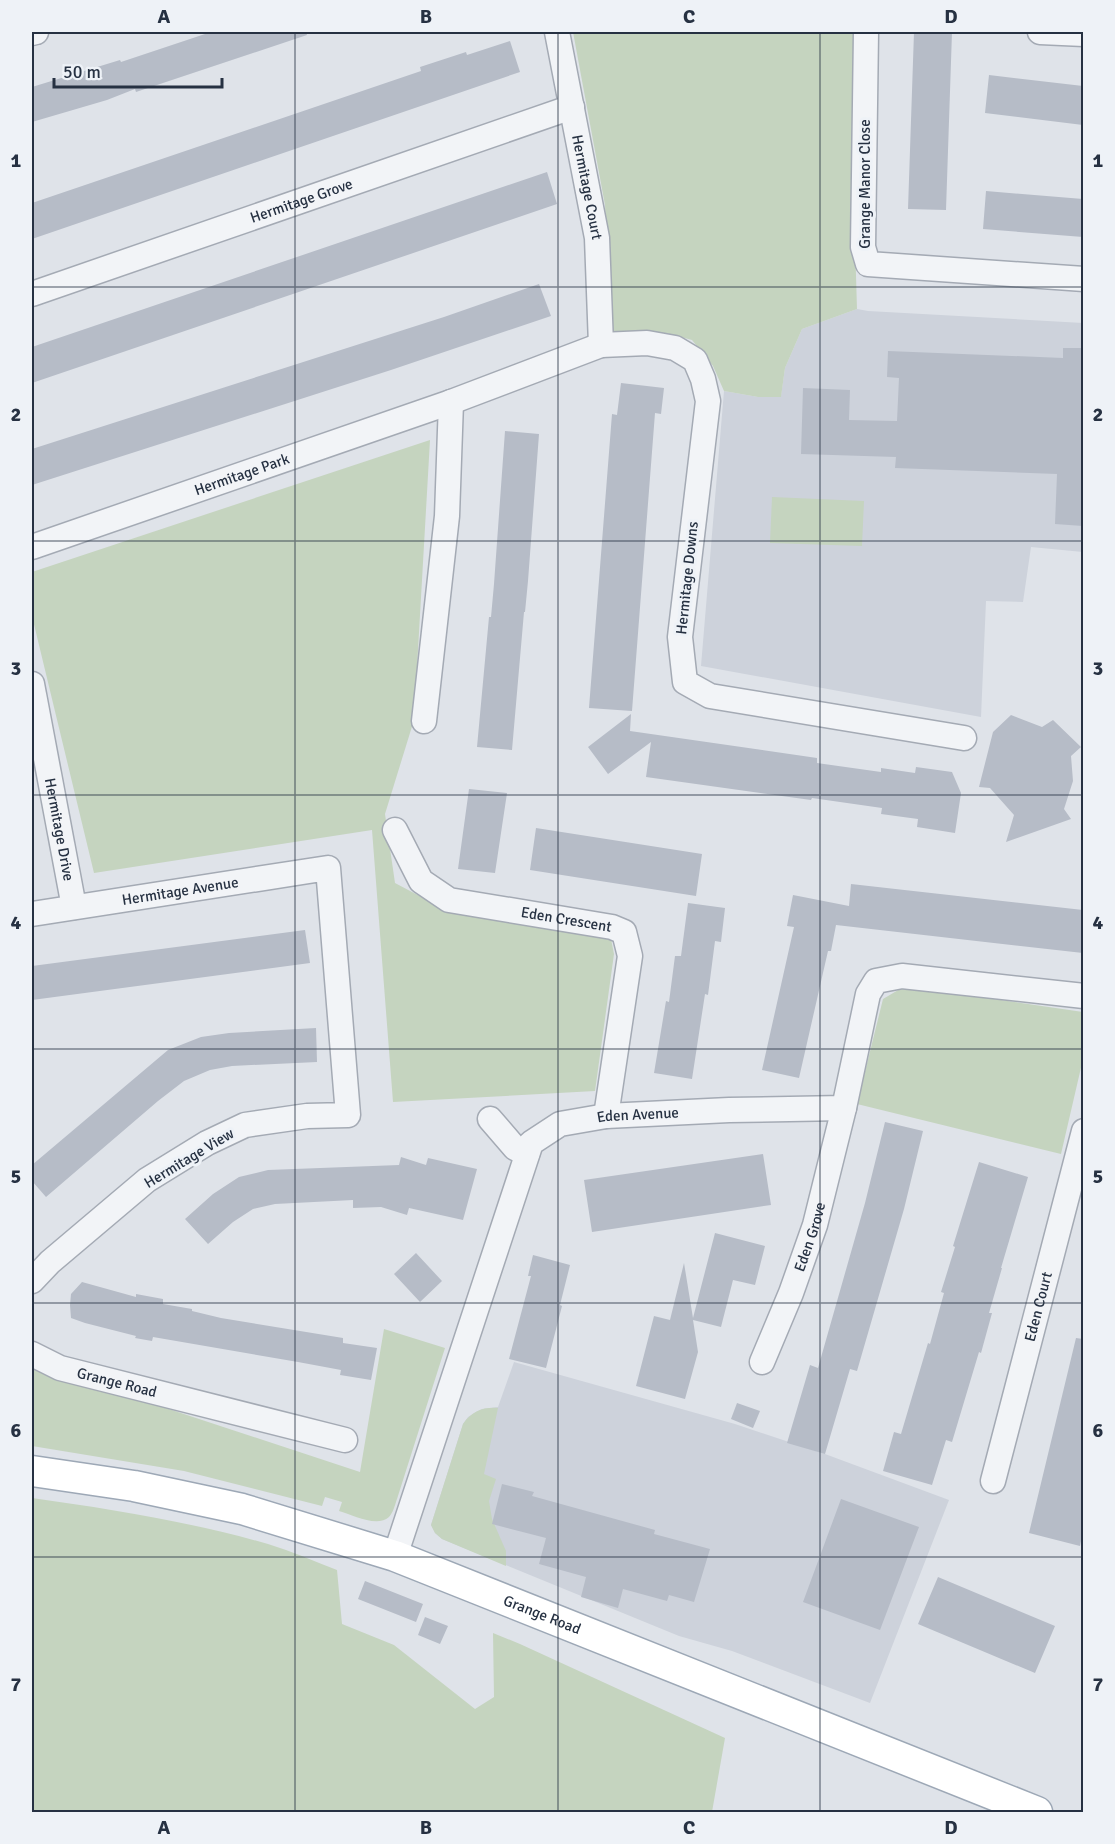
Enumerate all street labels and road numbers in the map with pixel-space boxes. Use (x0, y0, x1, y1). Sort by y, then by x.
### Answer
street label: Grange Manor Close (856, 119, 874, 249)
street label: Hermitage Court (568, 133, 606, 241)
street label: Hermitage Grove (248, 175, 355, 227)
street label: Hermitage Park (192, 449, 292, 499)
street label: Hermitage Downs (672, 520, 702, 635)
street label: Hermitage Drive (41, 777, 78, 882)
street label: Hermitage Avenue (121, 873, 240, 909)
street label: Eden Crescent (520, 903, 613, 936)
street label: Eden Avenue (595, 1103, 679, 1126)
street label: Hermitage View (141, 1124, 237, 1192)
street label: Eden Grove (790, 1200, 829, 1274)
street label: Eden Court (1021, 1270, 1056, 1344)
street label: Grange Road (75, 1364, 159, 1401)
street label: Grange Road (501, 1591, 584, 1638)

